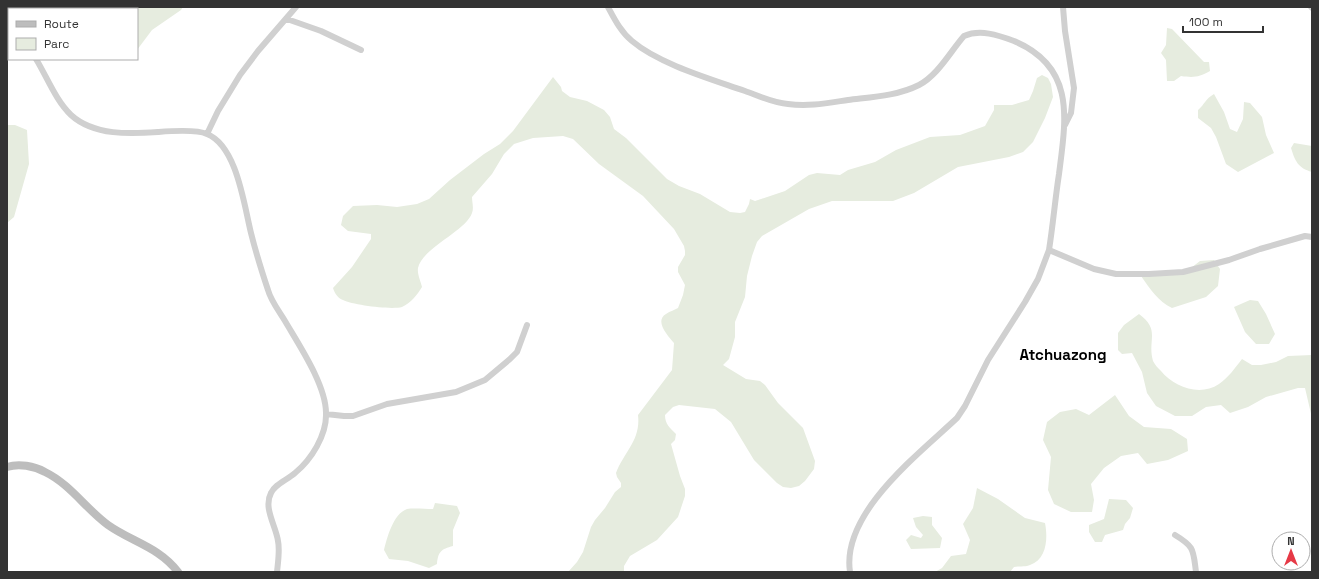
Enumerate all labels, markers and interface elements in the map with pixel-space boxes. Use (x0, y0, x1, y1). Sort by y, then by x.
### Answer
legend (8, 8, 138, 60)
scale bar (1183, 8, 1263, 34)
text: 100 m (1189, 14, 1223, 30)
text: Route (44, 16, 79, 32)
text: Parc (44, 36, 69, 52)
district label: Atchuazong (1019, 345, 1107, 364)
north arrow (1271, 531, 1311, 571)
text: N (1287, 534, 1295, 548)

